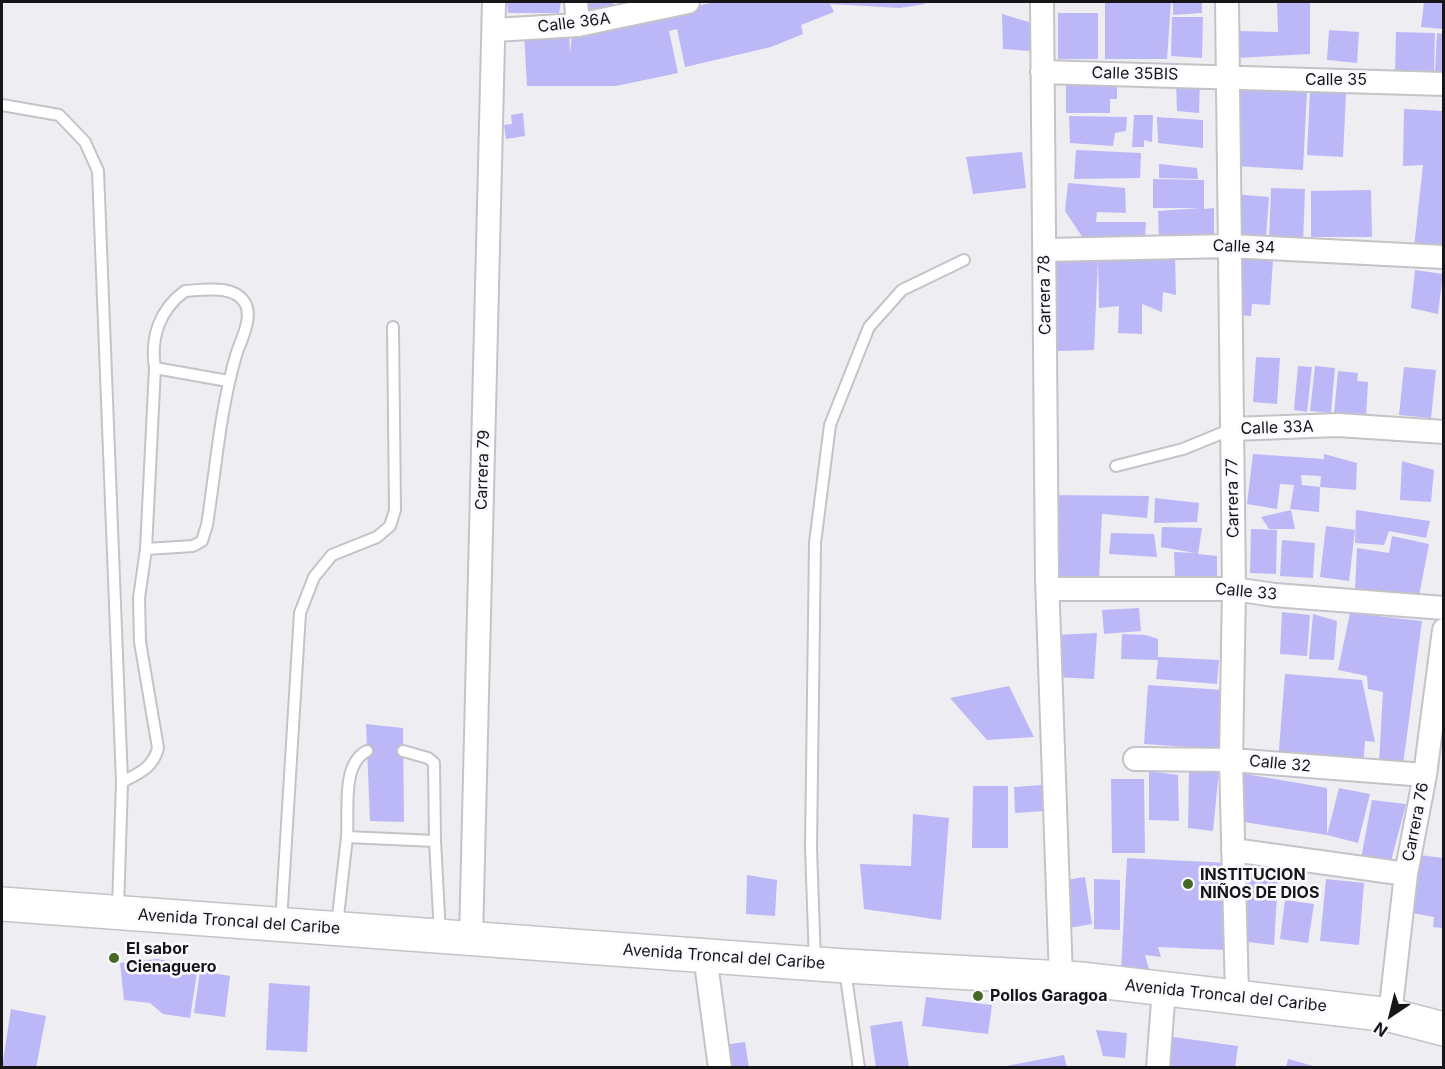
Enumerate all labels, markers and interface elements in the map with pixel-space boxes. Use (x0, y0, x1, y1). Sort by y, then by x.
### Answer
street label: Calle 36A (537, 9, 611, 37)
street label: Calle 35BIS (1091, 64, 1179, 84)
street label: Calle 35 (1305, 70, 1367, 90)
street label: Calle 34 (1212, 236, 1276, 258)
street label: Carrera 78 (1035, 255, 1055, 335)
street label: Calle 33A (1240, 417, 1314, 439)
street label: Carrera 79 (472, 430, 494, 510)
street label: Carrera 77 (1223, 458, 1243, 538)
street label: Calle 33 (1214, 580, 1278, 604)
street label: Calle 32 (1248, 752, 1312, 776)
street label: Carrera 76 (1399, 781, 1433, 863)
place label: INSTITUCION NIÑOS DE DIOS (1200, 865, 1319, 903)
marker: INSTITUCION NIÑOS DE DIOS (1181, 877, 1195, 891)
street label: Avenida Troncal del Caribe (137, 905, 341, 939)
place label: El sabor Cienaguero (126, 939, 216, 977)
street label: Avenida Troncal del Caribe (622, 940, 826, 974)
marker: El sabor Cienaguero (107, 951, 121, 965)
street label: Avenida Troncal del Caribe (1124, 976, 1328, 1016)
north arrow (1361, 985, 1421, 1045)
place label: Pollos Garagoa (990, 986, 1108, 1006)
marker: Pollos Garagoa (971, 989, 985, 1003)
text: N (1370, 1018, 1391, 1041)

